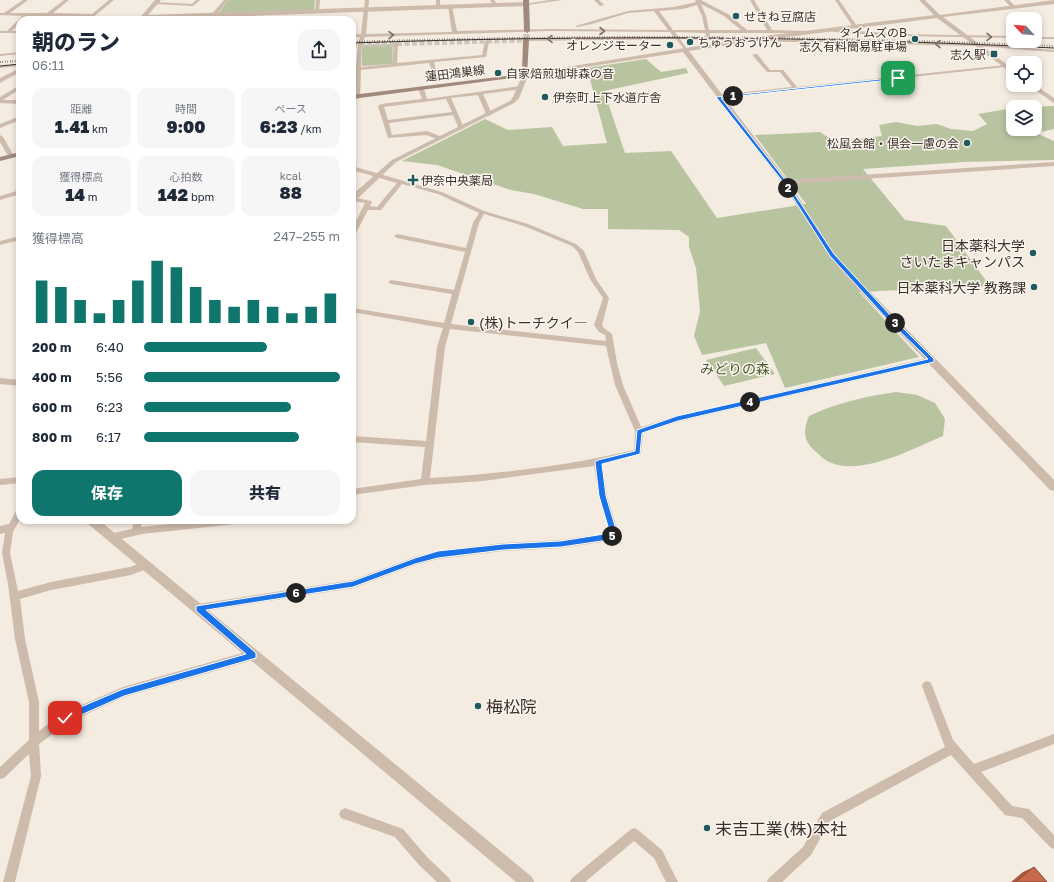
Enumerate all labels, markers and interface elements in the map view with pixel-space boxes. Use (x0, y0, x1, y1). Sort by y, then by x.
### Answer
place label: せきね豆腐店 (744, 9, 816, 24)
marker: せきね豆腐店 (731, 11, 741, 21)
north arrow (1006, 12, 1042, 48)
map controls (1006, 12, 1042, 136)
place label: タイムズのB 志久有料簡易駐車場 (799, 25, 907, 54)
one-way arrow (599, 27, 605, 35)
text: 朝のラン (32, 28, 120, 55)
button: share (298, 29, 340, 71)
one-way arrow (388, 31, 394, 39)
one-way arrow (986, 33, 992, 41)
marker: タイムズのB 志久有料簡易駐車場 (910, 34, 920, 44)
one-way arrow (547, 35, 553, 44)
place label: ちゅうおうけん (698, 35, 782, 50)
marker: ちゅうおうけん (685, 37, 695, 47)
place label: オレンジモーター (566, 38, 662, 53)
marker: オレンジモーター (665, 40, 675, 50)
one-way arrow (935, 40, 941, 48)
place label: 志久駅 (950, 47, 986, 62)
marker: 志久駅 (989, 49, 999, 59)
button: locate (1006, 56, 1042, 92)
text: 06:11 (32, 57, 64, 73)
pin (881, 61, 915, 95)
street label: 蓮田鴻巣線 (424, 62, 486, 84)
place label: 自家焙煎珈琲森の音 (506, 66, 614, 81)
icon: arrive (887, 67, 909, 89)
marker: 自家焙煎珈琲森の音 (493, 68, 503, 78)
pin: 1 (723, 86, 743, 106)
text: 1 (730, 89, 736, 102)
place label: 伊奈町上下水道庁舎 (553, 90, 661, 105)
marker: 伊奈町上下水道庁舎 (540, 92, 550, 102)
button: layers (1006, 100, 1042, 136)
text: 距離 (70, 102, 92, 115)
text: 時間 (175, 102, 197, 115)
text: ペース (274, 102, 307, 115)
text: 1.41 (55, 116, 89, 137)
text: 9:00 (166, 116, 206, 137)
text: 6:23 (260, 116, 298, 137)
text: km (89, 122, 108, 135)
text: /km (298, 122, 322, 135)
place label: 松風会館・倶会一慮の会 (827, 136, 959, 151)
marker: 松風会館・倶会一慮の会 (962, 138, 972, 148)
text: kcal (280, 169, 302, 182)
text: 獲得標高 (59, 170, 103, 183)
text: 心拍数 (169, 170, 202, 183)
place label: 伊奈中央薬局 (421, 173, 493, 188)
marker: 伊奈中央薬局 (408, 175, 418, 185)
pin: 2 (778, 178, 798, 198)
text: 2 (785, 181, 791, 194)
text: 88 (280, 182, 302, 203)
text: 14 (65, 184, 85, 205)
text: 142 (158, 184, 188, 205)
text: m (85, 190, 97, 203)
text: bpm (188, 190, 214, 203)
text: 247–255 m (273, 228, 340, 244)
text: 獲得標高 (32, 230, 84, 246)
place label: 日本薬科大学 さいたまキャンパス (899, 237, 1025, 270)
marker: 日本薬科大学 さいたまキャンパス (1028, 248, 1038, 258)
place label: 日本薬科大学 教務課 (897, 279, 1026, 296)
marker: 日本薬科大学 教務課 (1029, 282, 1039, 292)
pin: 3 (885, 313, 905, 333)
place label: (株)トーチクイ― (479, 314, 588, 331)
text: 3 (892, 316, 898, 329)
marker: (株)トーチクイ― (466, 317, 476, 327)
text: 200 m (32, 339, 71, 355)
text: 6:40 (96, 339, 124, 355)
park label: みどりの森 (700, 360, 770, 377)
text: 400 m (32, 369, 72, 385)
text: 5:56 (96, 369, 123, 385)
pin: 4 (740, 392, 760, 412)
text: 4 (747, 395, 753, 408)
text: 600 m (32, 399, 72, 415)
text: 6:23 (96, 399, 123, 415)
text: 800 m (32, 429, 72, 445)
text: 6:17 (96, 429, 121, 445)
button: 保存 (32, 470, 182, 516)
button: 共有 (190, 470, 340, 516)
pin: 5 (602, 526, 622, 546)
text: 5 (609, 529, 615, 542)
pin: 6 (286, 583, 306, 603)
text: 6 (293, 586, 300, 599)
place label: 梅松院 (486, 696, 537, 717)
pin (48, 701, 82, 735)
marker: 梅松院 (473, 701, 483, 711)
icon: check (54, 707, 76, 729)
place label: 末吉工業(株)本社 (715, 818, 847, 839)
marker: 末吉工業(株)本社 (702, 823, 712, 833)

